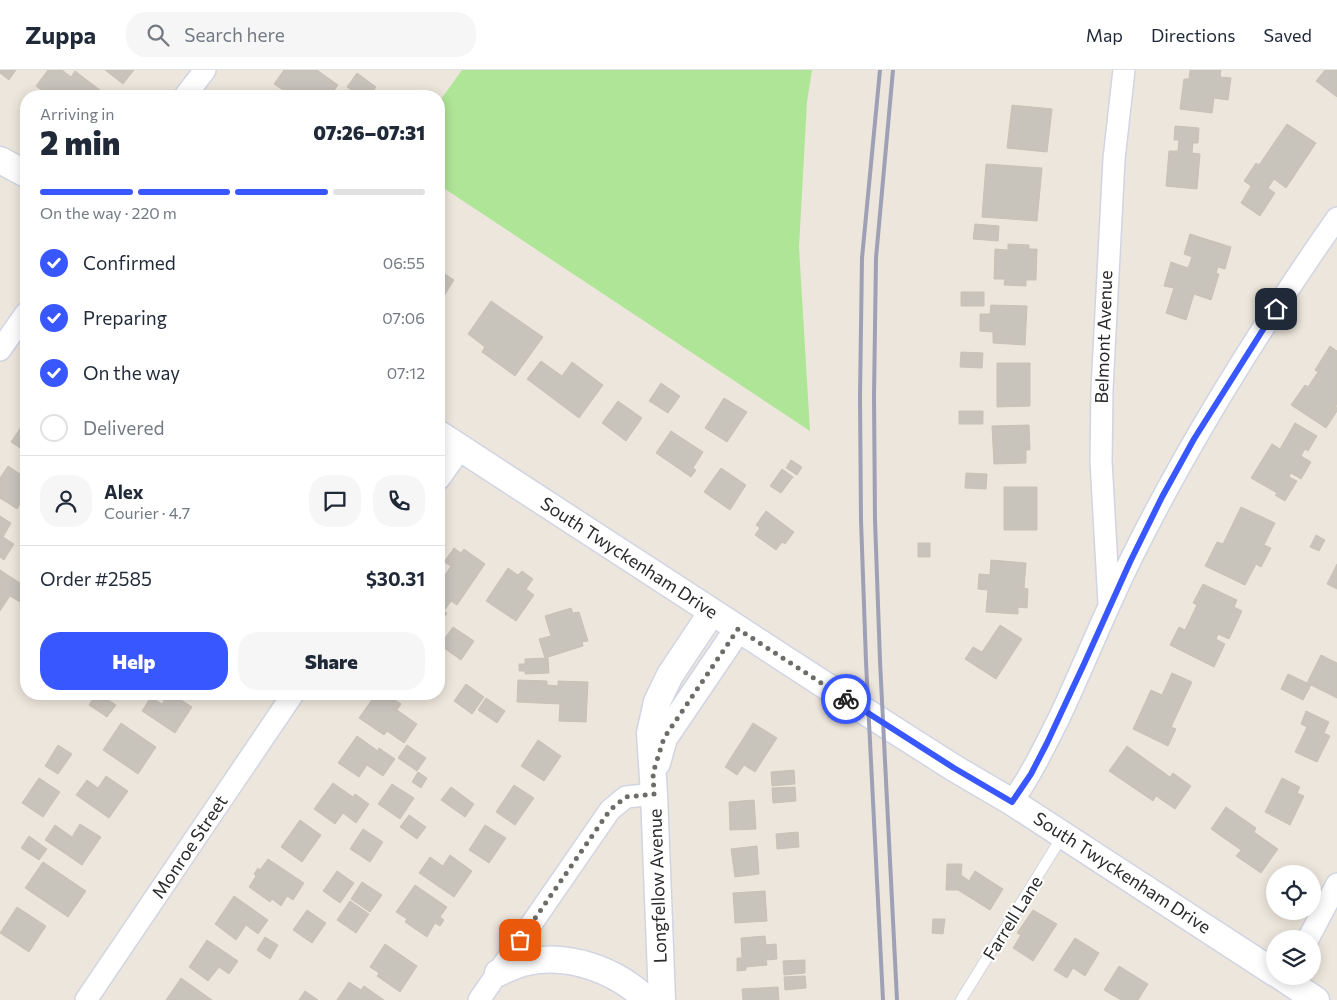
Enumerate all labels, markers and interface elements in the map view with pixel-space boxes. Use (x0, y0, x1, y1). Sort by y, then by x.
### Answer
search box (126, 12, 476, 57)
text: Zuppa (25, 20, 96, 49)
icon: search (144, 21, 172, 49)
text: Search here (184, 23, 285, 46)
text: Map (1086, 24, 1123, 46)
text: Directions (1151, 24, 1235, 46)
text: Saved (1263, 24, 1312, 46)
text: Arriving in (40, 104, 114, 123)
text: 07:26–07:31 (313, 121, 425, 144)
text: 2 min (40, 122, 120, 162)
text: On the way · 220 m (40, 203, 177, 222)
icon: check (40, 249, 68, 277)
text: Confirmed (83, 251, 176, 274)
text: 06:55 (383, 253, 425, 272)
street label: Belmont Avenue (1090, 270, 1116, 404)
pin (1255, 288, 1297, 330)
icon: home (1262, 295, 1290, 323)
icon: check (40, 304, 68, 332)
text: Preparing (83, 306, 167, 329)
text: 07:06 (382, 308, 425, 327)
icon: check (40, 359, 68, 387)
text: On the way (83, 361, 180, 384)
text: 07:12 (387, 363, 425, 382)
text: Delivered (83, 416, 164, 439)
button: person (40, 475, 92, 527)
button: chat (309, 475, 361, 527)
button: phone (373, 475, 425, 527)
text: Alex (104, 480, 144, 503)
street label: South Twyckenham Drive (537, 492, 722, 623)
text: Courier · 4.7 (104, 503, 190, 522)
text: Order #2585 (40, 567, 152, 590)
text: $30.31 (366, 567, 425, 590)
button: Help (40, 632, 228, 690)
button: Share (238, 632, 425, 690)
courier (821, 674, 871, 724)
icon: bike (832, 685, 860, 713)
street label: Monroe Street (147, 791, 232, 902)
street label: South Twyckenham Drive (1030, 807, 1215, 938)
street label: Longfellow Avenue (643, 808, 671, 964)
map controls (1266, 865, 1321, 985)
button: locate (1266, 865, 1321, 920)
street label: Farrell Lane (978, 871, 1047, 964)
pin (499, 919, 541, 961)
icon: bag (506, 926, 534, 954)
button: layers (1266, 930, 1321, 985)

